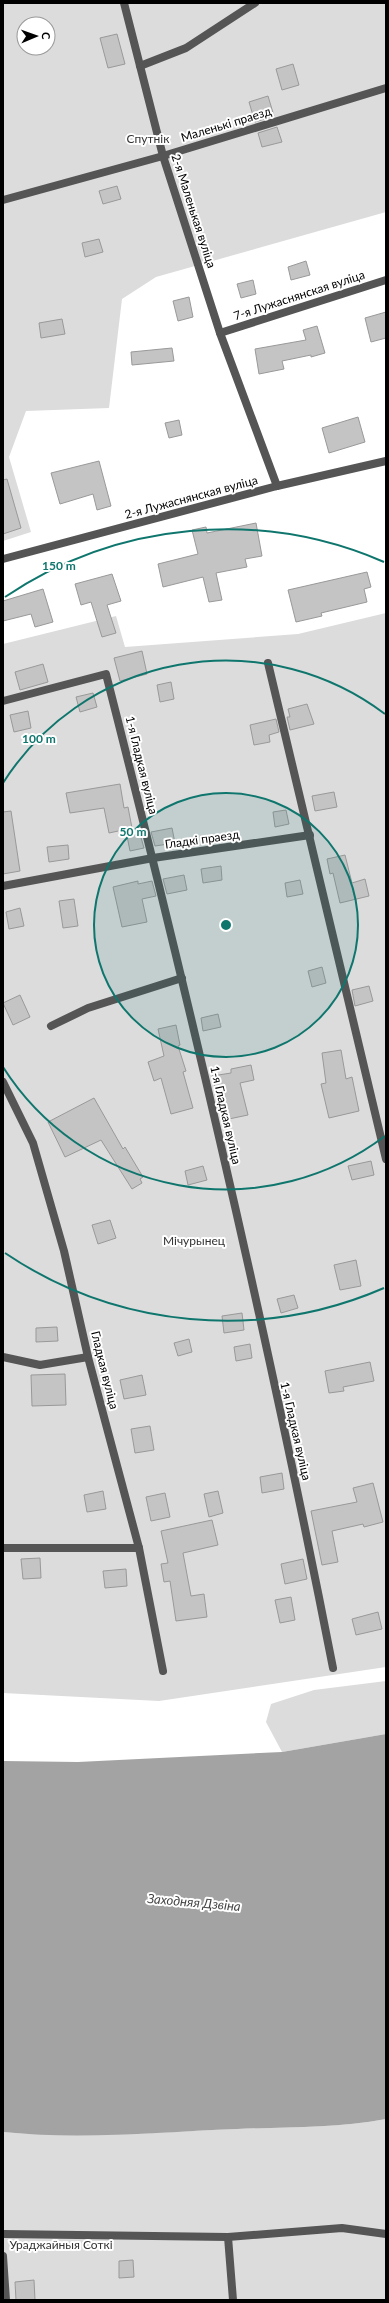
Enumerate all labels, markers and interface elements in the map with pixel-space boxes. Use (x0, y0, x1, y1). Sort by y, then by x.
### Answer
north arrow (16, 16, 56, 56)
text: С (40, 32, 53, 40)
street label: Маленькі праезд (179, 103, 273, 145)
park label: Спутнік (127, 131, 170, 146)
street label: 2-я Маленькая вуліца (168, 152, 220, 270)
street label: 7-я Лужаснянская вуліца (231, 267, 367, 323)
street label: 2-я Лужаснянская вуліца (123, 472, 259, 522)
text: 150 m (42, 558, 76, 573)
street label: 1-я Гладкая вуліца (123, 714, 161, 816)
text: 100 m (22, 731, 56, 746)
text: 50 m (120, 824, 146, 839)
street label: Гладкі праезд (164, 826, 241, 852)
centre of rings (219, 918, 233, 932)
street label: 1-я Гладкая вуліца (207, 1064, 245, 1166)
park label: Мічурынец (163, 1233, 226, 1248)
street label: Гладкая вуліца (88, 1329, 122, 1411)
street label: 1-я Гладкая вуліца (277, 1380, 315, 1482)
water label: Заходняя Дзвіна (146, 1890, 242, 1914)
park label: Ураджайныя Соткі (9, 2237, 113, 2252)

